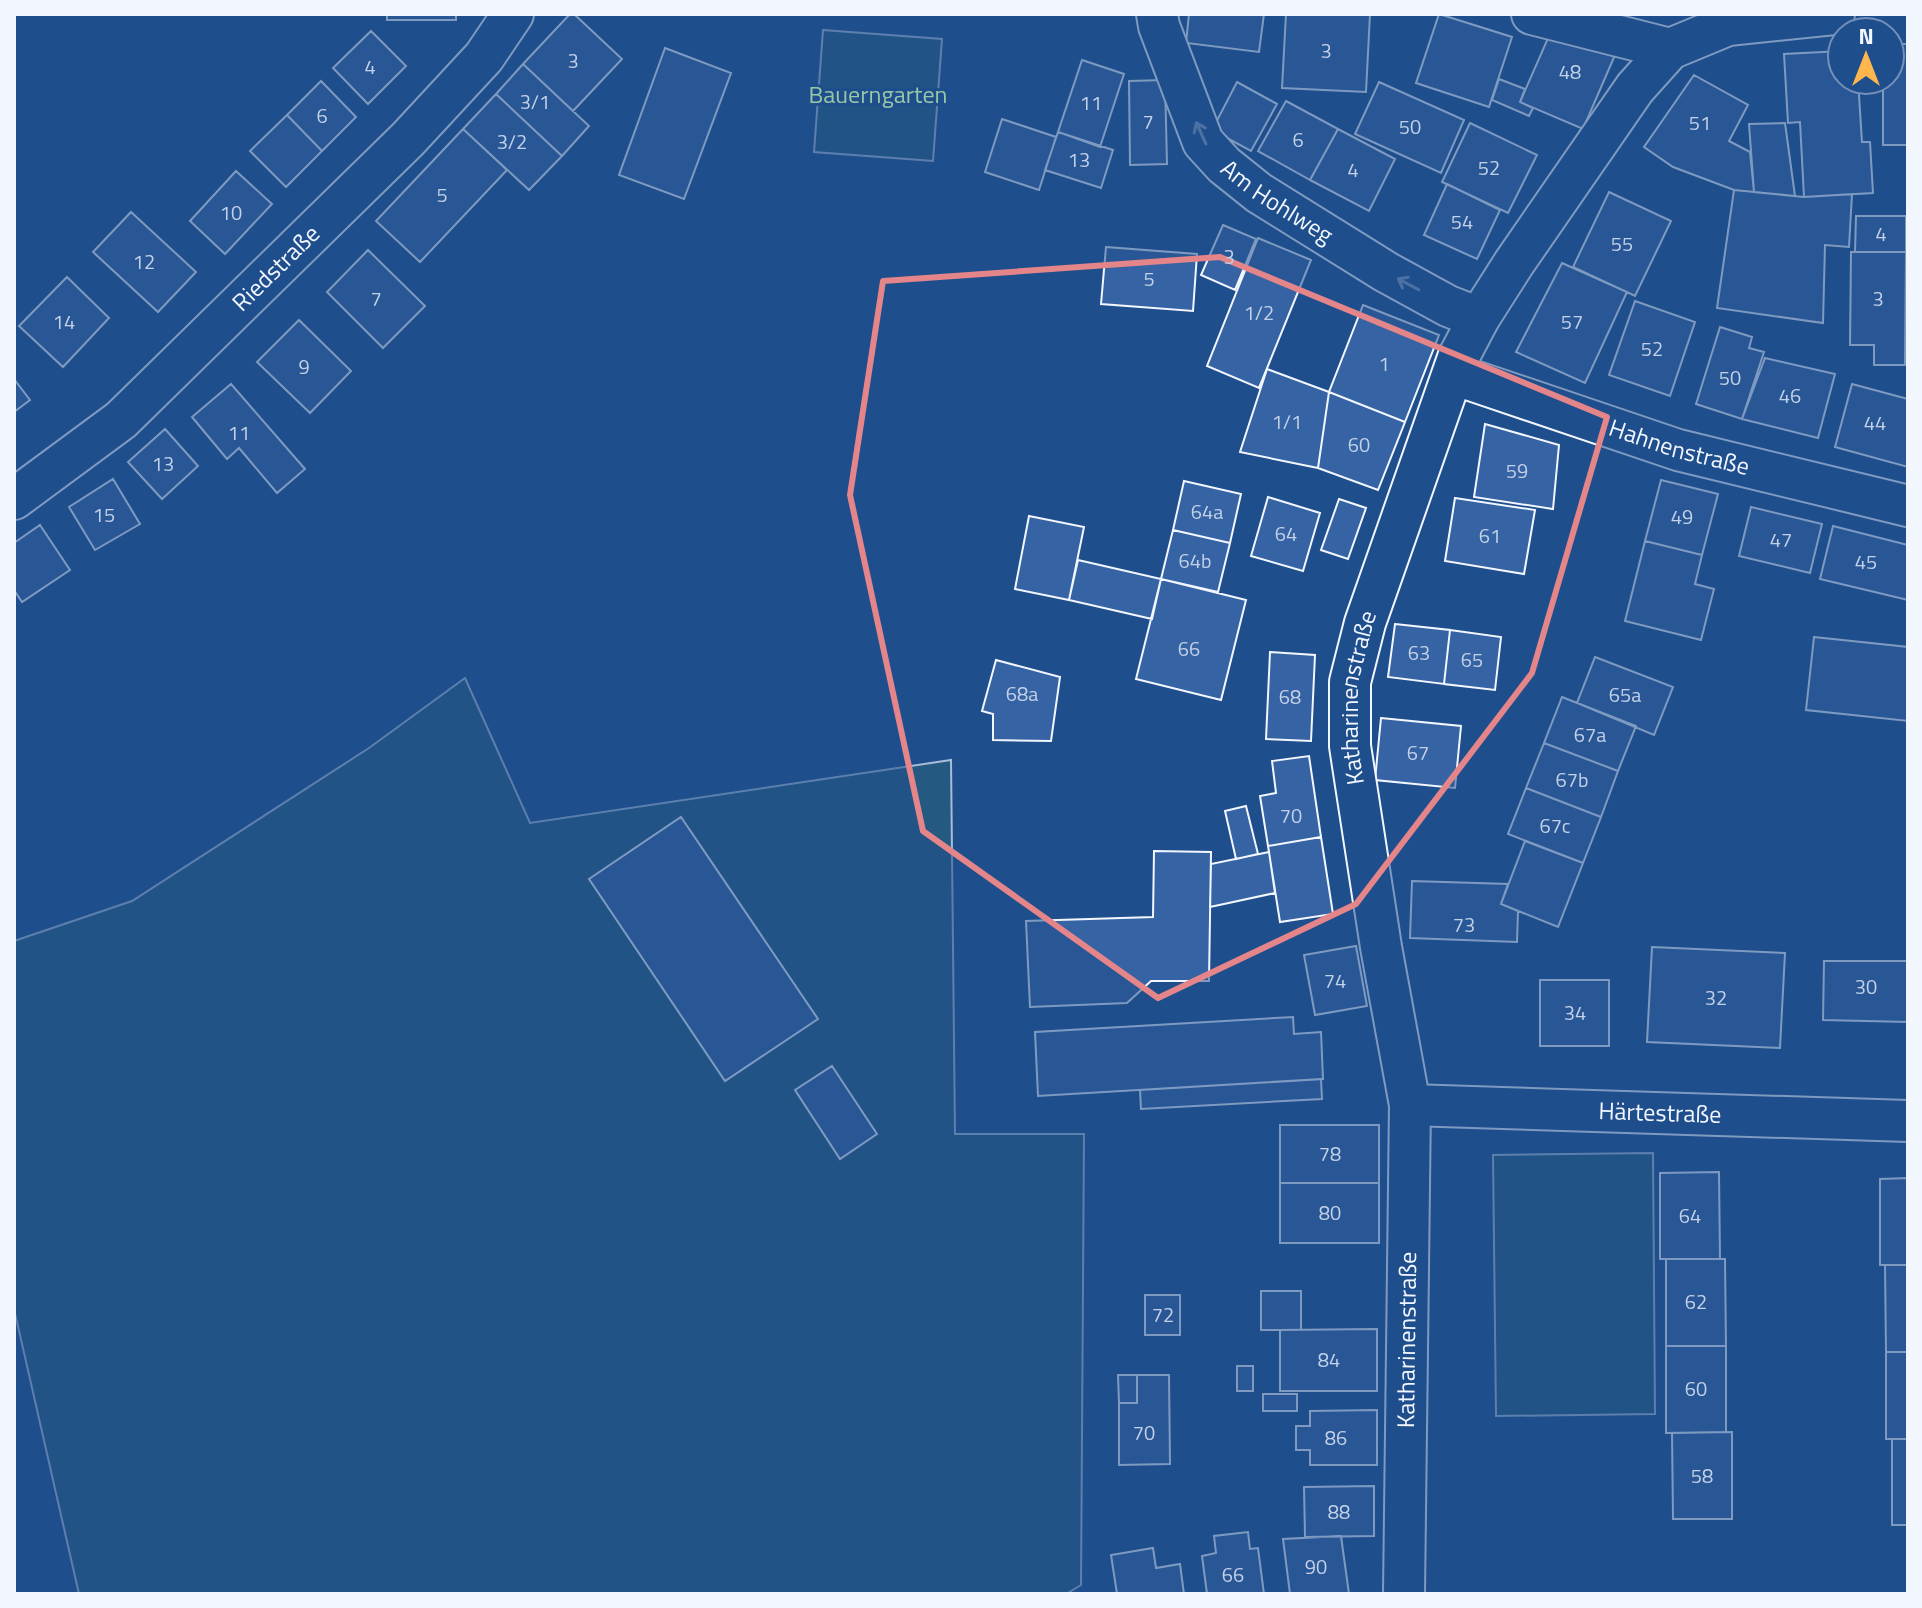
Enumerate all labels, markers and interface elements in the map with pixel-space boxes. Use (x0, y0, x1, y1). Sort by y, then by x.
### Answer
north arrow (1826, 16, 1906, 96)
text: N (1858, 19, 1874, 53)
house number: 3 (1320, 35, 1332, 66)
house number: 3 (567, 45, 579, 76)
house number: 4 (364, 51, 376, 82)
house number: 48 (1559, 56, 1581, 87)
park label: Bauerngarten (809, 76, 947, 112)
house number: 3/1 (520, 86, 550, 117)
house number: 11 (1080, 87, 1102, 118)
house number: 6 (316, 100, 328, 131)
house number: 7 (1142, 106, 1154, 137)
house number: 51 (1689, 107, 1711, 138)
house number: 50 (1399, 111, 1421, 142)
one-way arrow (1192, 122, 1207, 146)
house number: 6 (1292, 124, 1304, 155)
house number: 3/2 (497, 126, 527, 157)
house number: 13 (1068, 144, 1090, 175)
street label: Am Hohlweg (1213, 150, 1341, 252)
house number: 52 (1478, 152, 1500, 183)
house number: 4 (1347, 154, 1359, 185)
house number: 5 (436, 179, 448, 210)
house number: 10 (220, 197, 242, 228)
house number: 54 (1451, 206, 1473, 237)
street label: Riedstraße (223, 216, 328, 319)
house number: 4 (1875, 218, 1887, 249)
house number: 55 (1611, 228, 1633, 259)
house number: 3 (1223, 241, 1235, 272)
house number: 12 (133, 246, 155, 277)
house number: 5 (1143, 263, 1155, 294)
one-way arrow (1397, 276, 1421, 292)
house number: 7 (370, 283, 382, 314)
house number: 3 (1872, 283, 1884, 314)
house number: 1/2 (1244, 297, 1274, 328)
house number: 14 (53, 306, 75, 337)
house number: 57 (1561, 306, 1583, 337)
house number: 52 (1641, 333, 1663, 364)
house number: 1 (1378, 348, 1390, 379)
house number: 9 (298, 351, 310, 382)
house number: 50 (1719, 362, 1741, 393)
house number: 46 (1779, 380, 1801, 411)
house number: 1/1 (1272, 406, 1302, 437)
house number: 44 (1864, 407, 1886, 438)
street label: Hahnenstraße (1604, 409, 1753, 484)
house number: 11 (228, 417, 250, 448)
house number: 60 (1348, 429, 1370, 460)
house number: 13 (152, 448, 174, 479)
house number: 59 (1506, 455, 1528, 486)
house number: 64a (1191, 496, 1223, 527)
house number: 15 (93, 499, 115, 530)
house number: 49 (1671, 501, 1693, 532)
house number: 64 (1275, 518, 1297, 549)
house number: 61 (1479, 520, 1501, 551)
house number: 47 (1770, 524, 1792, 555)
house number: 64b (1179, 545, 1211, 576)
house number: 45 (1855, 546, 1877, 577)
street label: Katharinenstraße (1330, 605, 1385, 788)
house number: 66 (1178, 633, 1200, 664)
house number: 63 (1408, 637, 1430, 668)
house number: 65 (1461, 644, 1483, 675)
house number: 68a (1006, 678, 1038, 709)
house number: 65a (1609, 679, 1641, 710)
house number: 68 (1279, 681, 1301, 712)
house number: 67a (1574, 719, 1606, 750)
house number: 67 (1407, 737, 1429, 768)
house number: 67b (1556, 764, 1588, 795)
house number: 70 (1280, 800, 1302, 831)
house number: 67c (1539, 810, 1571, 841)
house number: 73 (1453, 909, 1475, 940)
house number: 74 (1324, 965, 1346, 996)
house number: 30 (1855, 971, 1877, 1002)
house number: 32 (1705, 982, 1727, 1013)
house number: 34 (1564, 997, 1586, 1028)
street label: Härtestraße (1598, 1092, 1722, 1132)
house number: 78 (1319, 1138, 1341, 1169)
house number: 80 (1319, 1197, 1341, 1228)
house number: 64 (1679, 1200, 1701, 1231)
street label: Katharinenstraße (1387, 1252, 1425, 1428)
house number: 62 (1685, 1286, 1707, 1317)
house number: 72 (1152, 1299, 1174, 1330)
house number: 84 (1318, 1344, 1340, 1375)
house number: 60 (1685, 1373, 1707, 1404)
house number: 70 (1133, 1417, 1155, 1448)
house number: 86 (1325, 1422, 1347, 1453)
house number: 58 (1691, 1460, 1713, 1491)
house number: 88 (1328, 1496, 1350, 1527)
house number: 90 (1305, 1551, 1327, 1582)
house number: 66 (1222, 1559, 1244, 1590)

